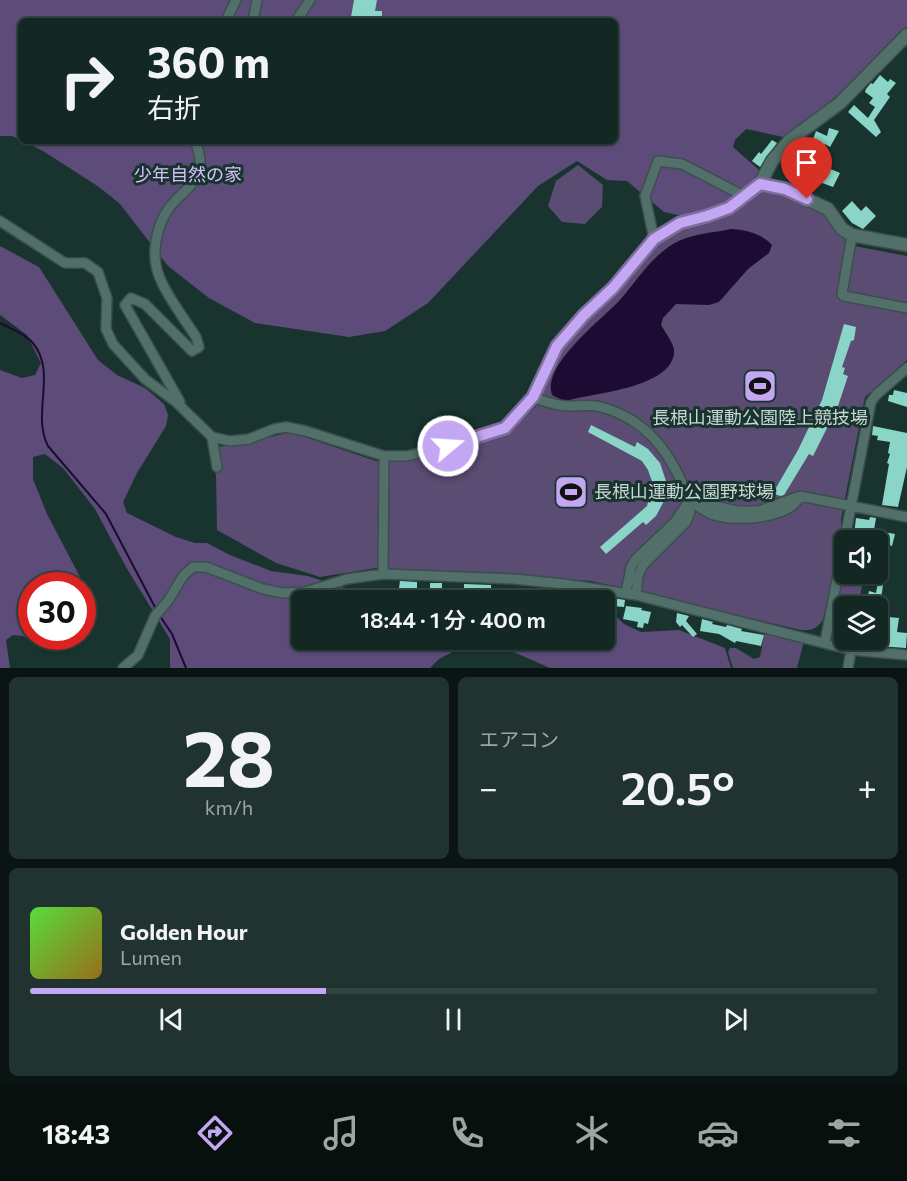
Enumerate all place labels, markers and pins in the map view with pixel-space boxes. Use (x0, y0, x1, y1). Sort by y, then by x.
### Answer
pin (781, 137, 832, 199)
sports icon: 長根山運動公園陸上競技場 (742, 368, 778, 404)
place label: 長根山運動公園陸上競技場 (652, 406, 868, 428)
sports icon: 長根山運動公園野球場 (553, 474, 589, 510)
place label: 長根山運動公園野球場 (594, 480, 774, 502)

